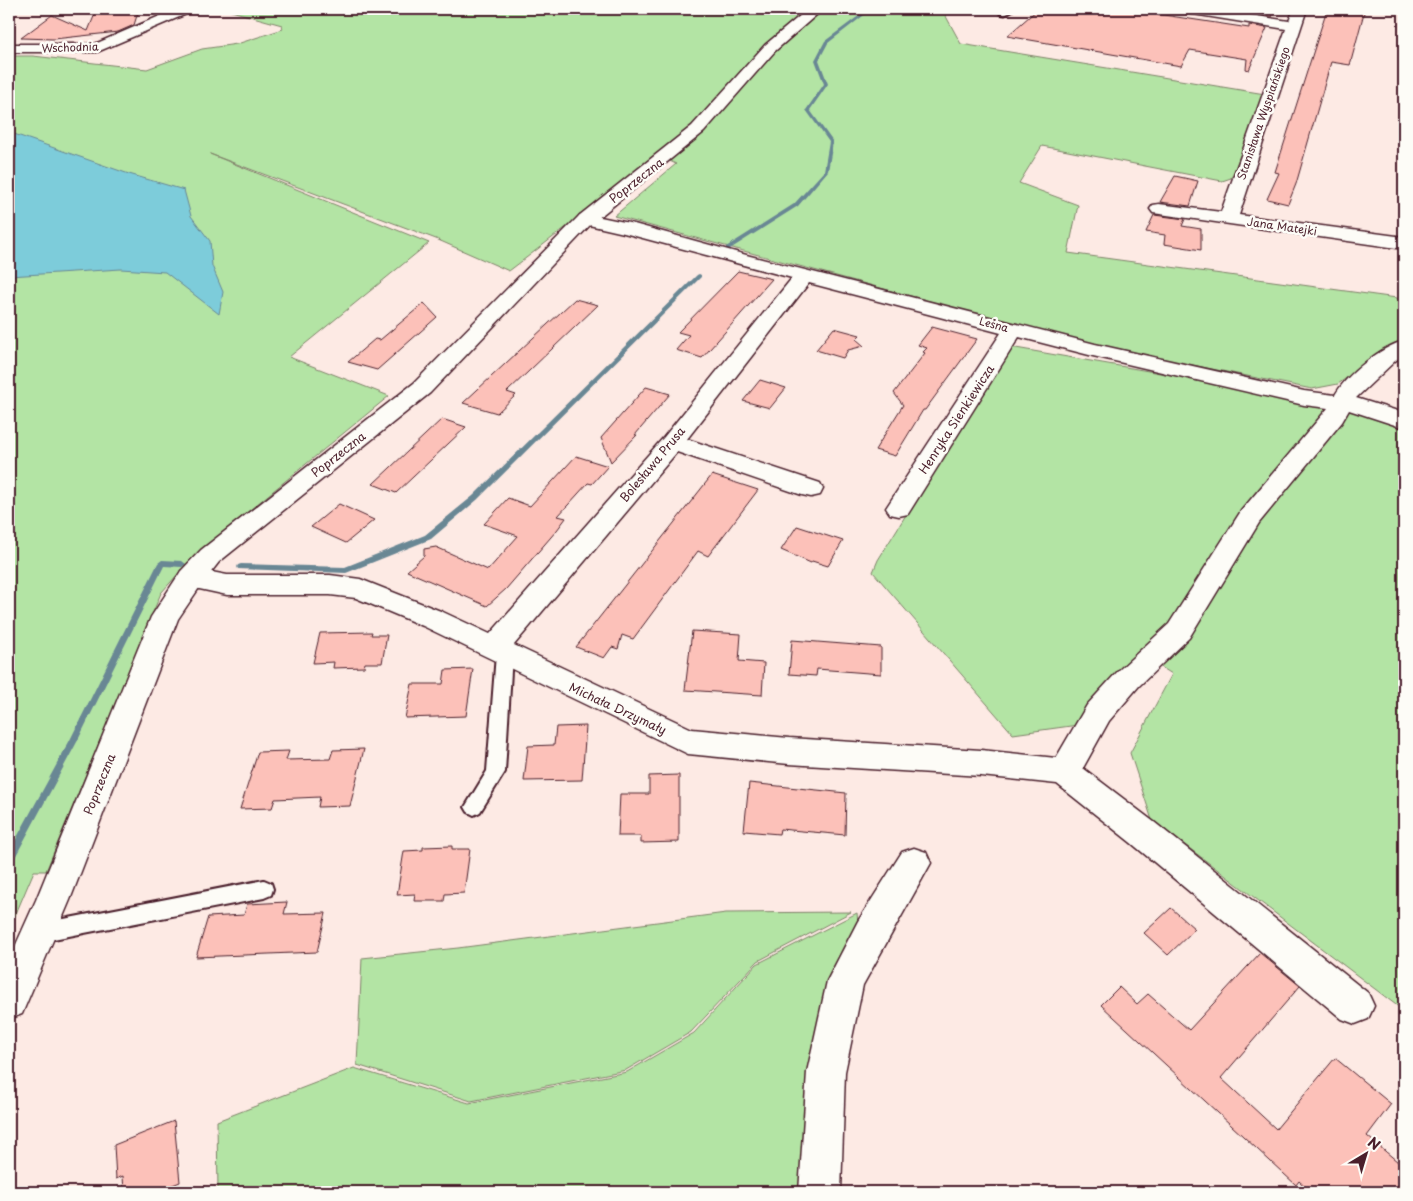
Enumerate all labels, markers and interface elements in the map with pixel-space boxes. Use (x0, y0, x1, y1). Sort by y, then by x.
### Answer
street label: Wschodnia (41, 38, 99, 56)
street label: Stanisława Wyspiańskiego (1232, 44, 1294, 182)
street label: Poprzeczna (605, 153, 668, 207)
street label: Jana Matejki (1246, 213, 1318, 239)
street label: Leśna (977, 312, 1011, 336)
street label: Henryka Sienkiewicza (914, 360, 998, 477)
street label: Bolesława Prusa (615, 422, 689, 506)
street label: Poprzeczna (307, 427, 370, 481)
street label: Michała Drzymały (566, 678, 670, 738)
street label: Poprzeczna (78, 750, 120, 817)
north arrow (1340, 1128, 1390, 1178)
text: N (1363, 1132, 1385, 1155)

